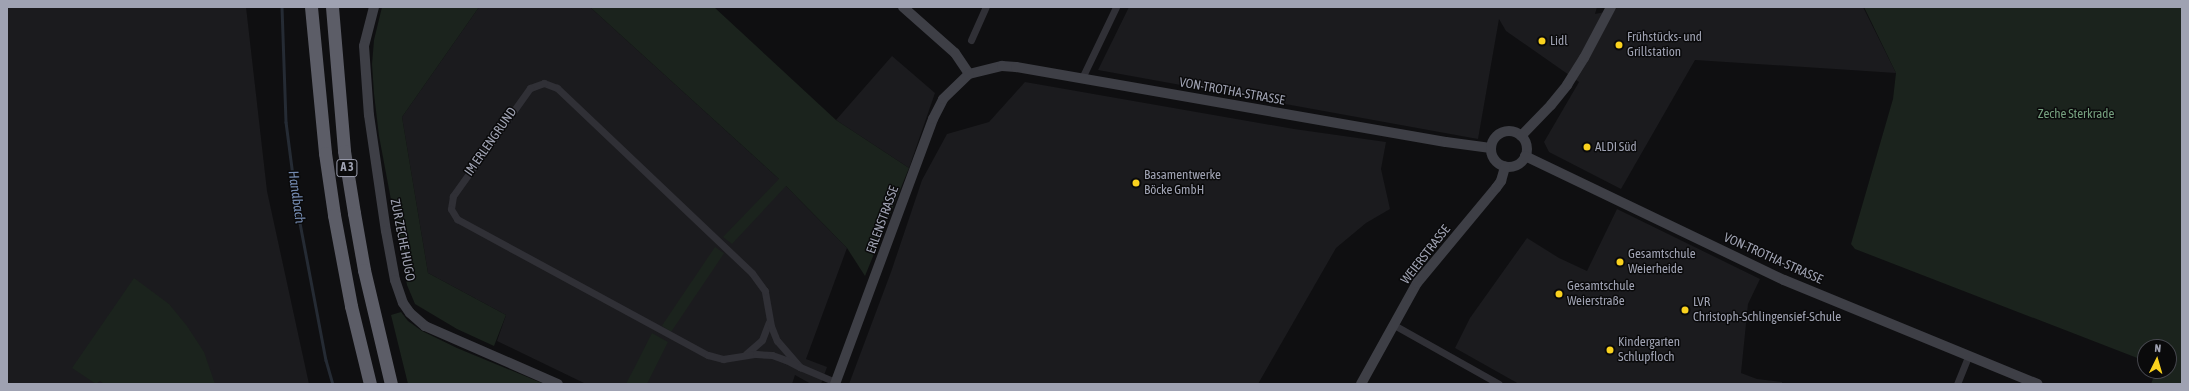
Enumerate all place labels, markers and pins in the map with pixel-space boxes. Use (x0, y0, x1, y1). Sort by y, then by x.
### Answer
place label: Frühstücks- und Grillstation (1627, 30, 1702, 61)
place label: Lidl (1550, 33, 1568, 49)
marker: Lidl (1537, 36, 1547, 46)
marker: Frühstücks- und Grillstation (1614, 40, 1624, 50)
place label: ALDI Süd (1595, 139, 1637, 155)
marker: ALDI Süd (1582, 142, 1592, 152)
place label: Basamentwerke Böcke GmbH (1144, 168, 1221, 199)
marker: Basamentwerke Böcke GmbH (1131, 178, 1141, 188)
place label: Gesamtschule Weierheide (1628, 247, 1696, 278)
marker: Gesamtschule Weierheide (1615, 257, 1625, 267)
place label: Gesamtschule Weierstraße (1567, 279, 1635, 310)
marker: Gesamtschule Weierstraße (1554, 289, 1564, 299)
place label: LVR Christoph-Schlingensief-Schule (1693, 295, 1841, 326)
marker: LVR Christoph-Schlingensief-Schule (1680, 305, 1690, 315)
place label: Kindergarten Schlupfloch (1618, 335, 1680, 366)
marker: Kindergarten Schlupfloch (1605, 345, 1615, 355)

